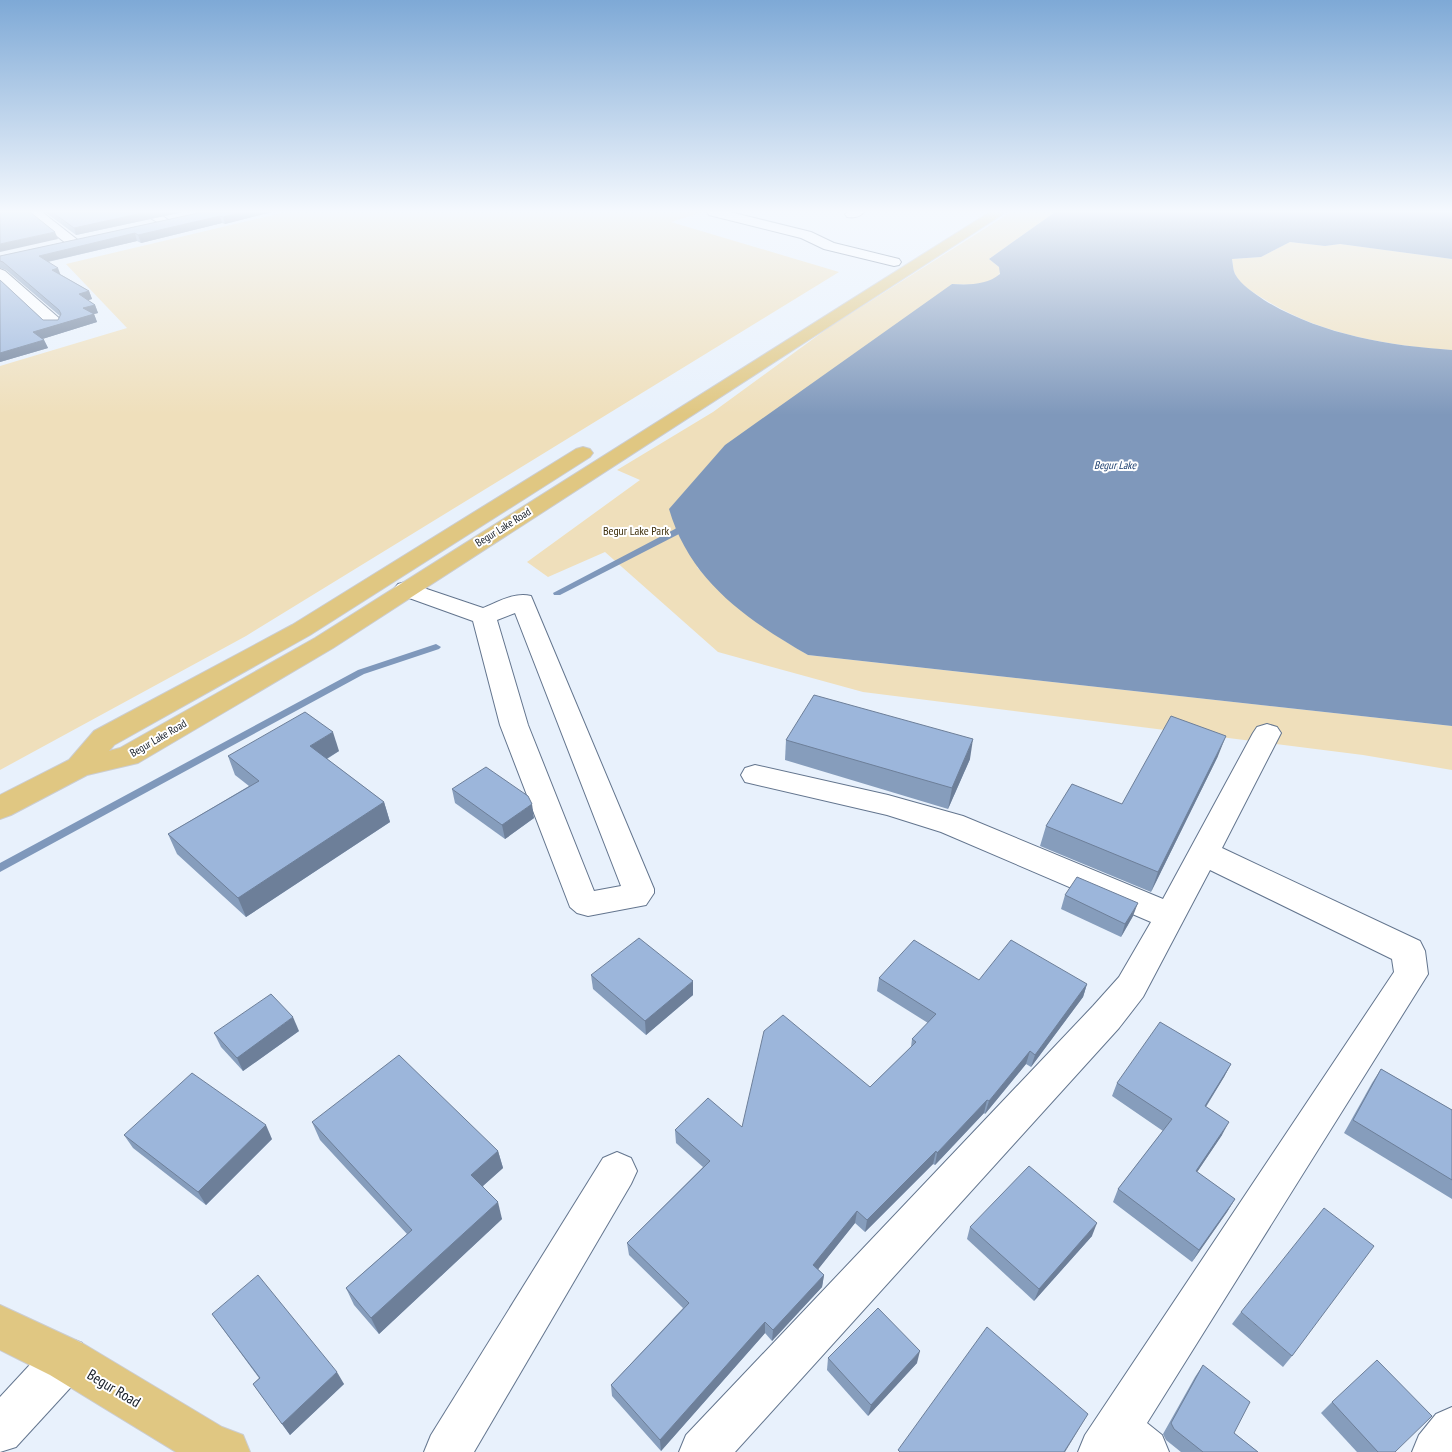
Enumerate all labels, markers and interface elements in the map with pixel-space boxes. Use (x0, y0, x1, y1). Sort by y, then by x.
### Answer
water label: Begur Lake (1094, 458, 1137, 472)
street label: Begur Lake Road (473, 504, 534, 550)
park label: Begur Lake Park (603, 523, 669, 538)
street label: Begur Lake Road (127, 716, 189, 760)
street label: Begur Road (84, 1365, 144, 1411)

